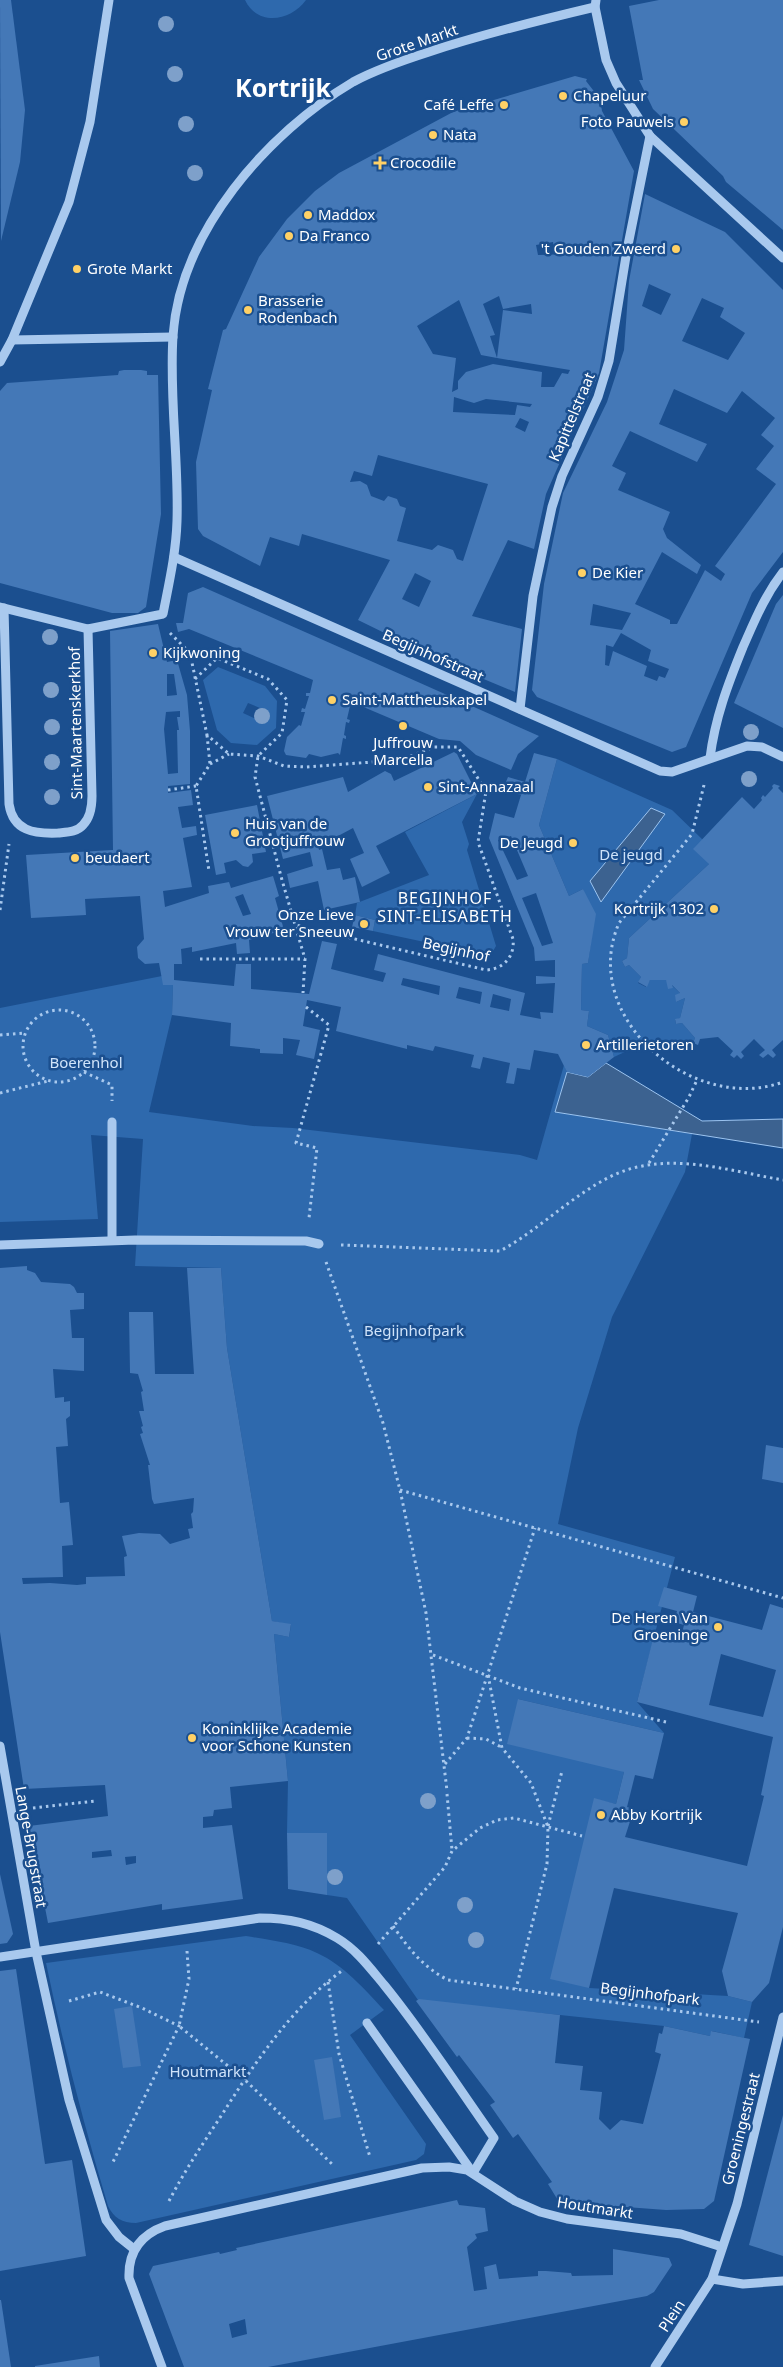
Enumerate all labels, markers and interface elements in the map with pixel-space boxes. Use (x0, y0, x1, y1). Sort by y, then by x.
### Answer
street label: Grote Markt (373, 19, 461, 65)
district label: Kortrijk (235, 70, 331, 104)
place label: Chapeluur (573, 85, 646, 105)
marker: Chapeluur (557, 90, 569, 102)
place label: Café Leffe (423, 94, 494, 114)
marker: Café Leffe (498, 99, 510, 111)
place label: Foto Pauwels (581, 111, 674, 131)
marker: Foto Pauwels (678, 116, 690, 128)
place label: Nata (443, 124, 477, 144)
marker: Nata (427, 129, 439, 141)
place label: Crocodile (390, 152, 456, 172)
marker: Crocodile (374, 157, 386, 169)
place label: Maddox (318, 204, 375, 224)
marker: Maddox (302, 209, 314, 221)
place label: Da Franco (299, 225, 370, 245)
marker: Da Franco (283, 230, 295, 242)
place label: 't Gouden Zweerd (541, 238, 666, 258)
marker: 't Gouden Zweerd (670, 243, 682, 255)
place label: Grote Markt (87, 258, 173, 278)
marker: Grote Markt (71, 263, 83, 275)
place label: Brasserie Rodenbach (258, 290, 337, 327)
marker: Brasserie Rodenbach (242, 304, 254, 316)
street label: Kapittelstraat (543, 369, 599, 464)
place label: De Kier (592, 562, 643, 582)
marker: De Kier (576, 567, 588, 579)
street label: Begijnhofstraat (380, 624, 488, 687)
place label: Kijkwoning (163, 642, 241, 662)
street label: Sint-Maartenskerkhof (64, 646, 86, 800)
marker: Kijkwoning (147, 647, 159, 659)
place label: Saint-Mattheuskapel (342, 689, 487, 709)
marker: Saint-Mattheuskapel (326, 694, 338, 706)
marker: Juffrouw Marcella (397, 720, 409, 732)
place label: Juffrouw Marcella (371, 732, 433, 769)
place label: Sint-Annazaal (438, 776, 534, 796)
marker: Sint-Annazaal (422, 781, 434, 793)
place label: Huis van de Grootjuffrouw (245, 813, 345, 850)
marker: Huis van de Grootjuffrouw (229, 827, 241, 839)
place label: De Jeugd (499, 832, 563, 852)
marker: De Jeugd (567, 837, 579, 849)
park label: De jeugd (599, 844, 663, 864)
place label: beudaert (85, 847, 150, 867)
marker: beudaert (69, 852, 81, 864)
district label: BEGIJNHOF SINT-ELISABETH (377, 887, 513, 927)
place label: Kortrijk 1302 (614, 898, 704, 918)
marker: Kortrijk 1302 (708, 903, 720, 915)
place label: Onze Lieve Vrouw ter Sneeuw (226, 904, 354, 941)
marker: Onze Lieve Vrouw ter Sneeuw (358, 918, 370, 930)
street label: Begijnhof (421, 932, 492, 966)
place label: Artillerietoren (596, 1034, 694, 1054)
marker: Artillerietoren (580, 1039, 592, 1051)
park label: Boerenhol (49, 1052, 123, 1072)
park label: Begijnhofpark (364, 1320, 464, 1340)
place label: De Heren Van Groeninge (611, 1607, 708, 1644)
marker: De Heren Van Groeninge (712, 1621, 724, 1633)
place label: Koninklijke Academie voor Schone Kunsten (202, 1718, 352, 1755)
marker: Koninklijke Academie voor Schone Kunsten (186, 1732, 198, 1744)
street label: Lange-Brugstraat (11, 1784, 53, 1910)
place label: Abby Kortrijk (611, 1804, 702, 1824)
marker: Abby Kortrijk (595, 1809, 607, 1821)
street label: Begijnhofpark (599, 1977, 701, 2009)
park label: Houtmarkt (170, 2061, 247, 2081)
street label: Groeningestraat (716, 2070, 764, 2187)
street label: Houtmarkt (556, 2191, 635, 2223)
street label: Plein (653, 2296, 689, 2335)

